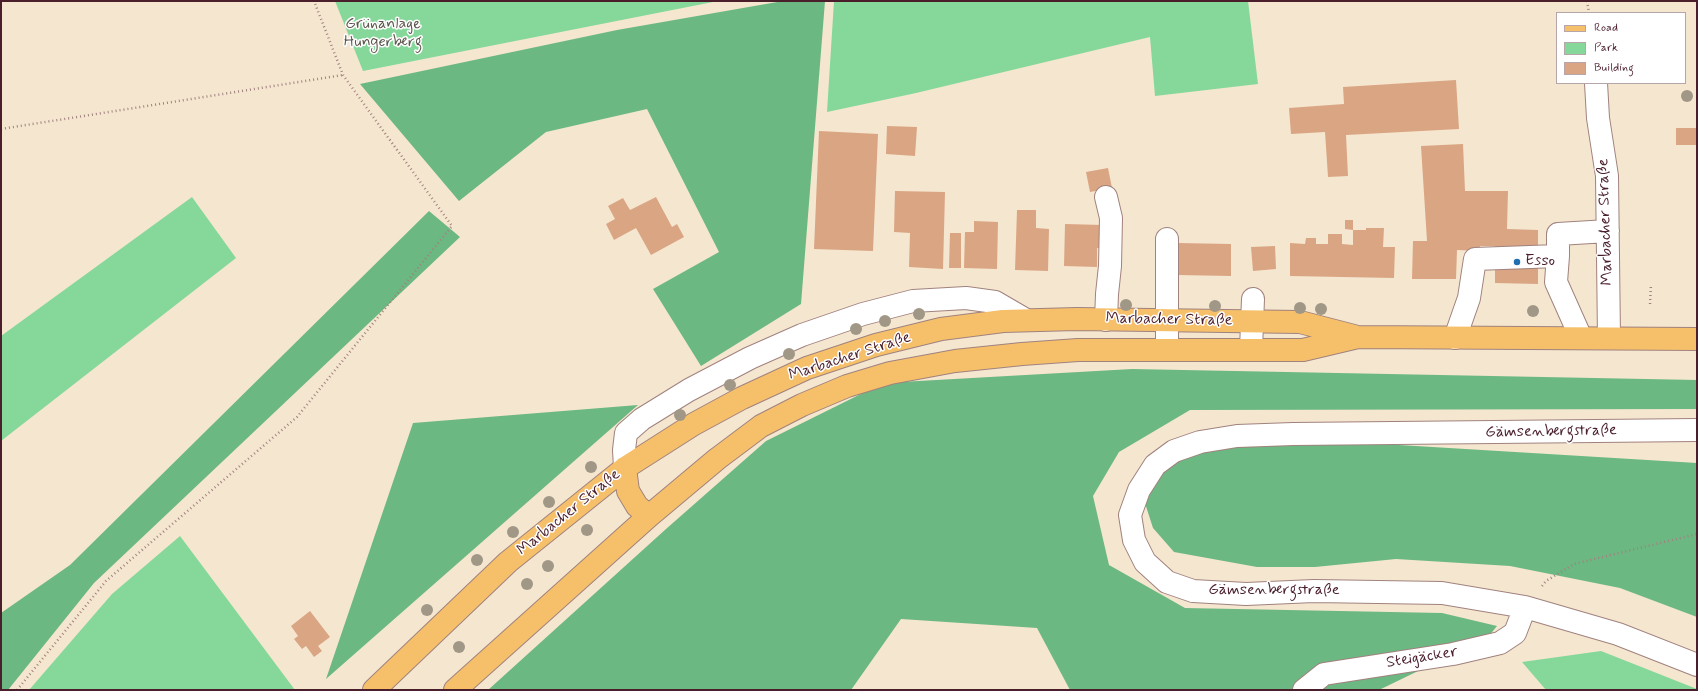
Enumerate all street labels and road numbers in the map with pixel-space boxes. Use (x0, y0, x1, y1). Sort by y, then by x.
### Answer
street label: Marbacher Straße (1594, 158, 1618, 286)
street label: Marbacher Straße (1105, 309, 1233, 331)
street label: Marbacher Straße (787, 328, 913, 386)
street label: Gämsenbergstraße (1485, 421, 1617, 443)
street label: Marbacher Straße (514, 466, 624, 560)
street label: Gämsenbergstraße (1208, 581, 1340, 601)
street label: Steigäcker (1385, 643, 1459, 673)

